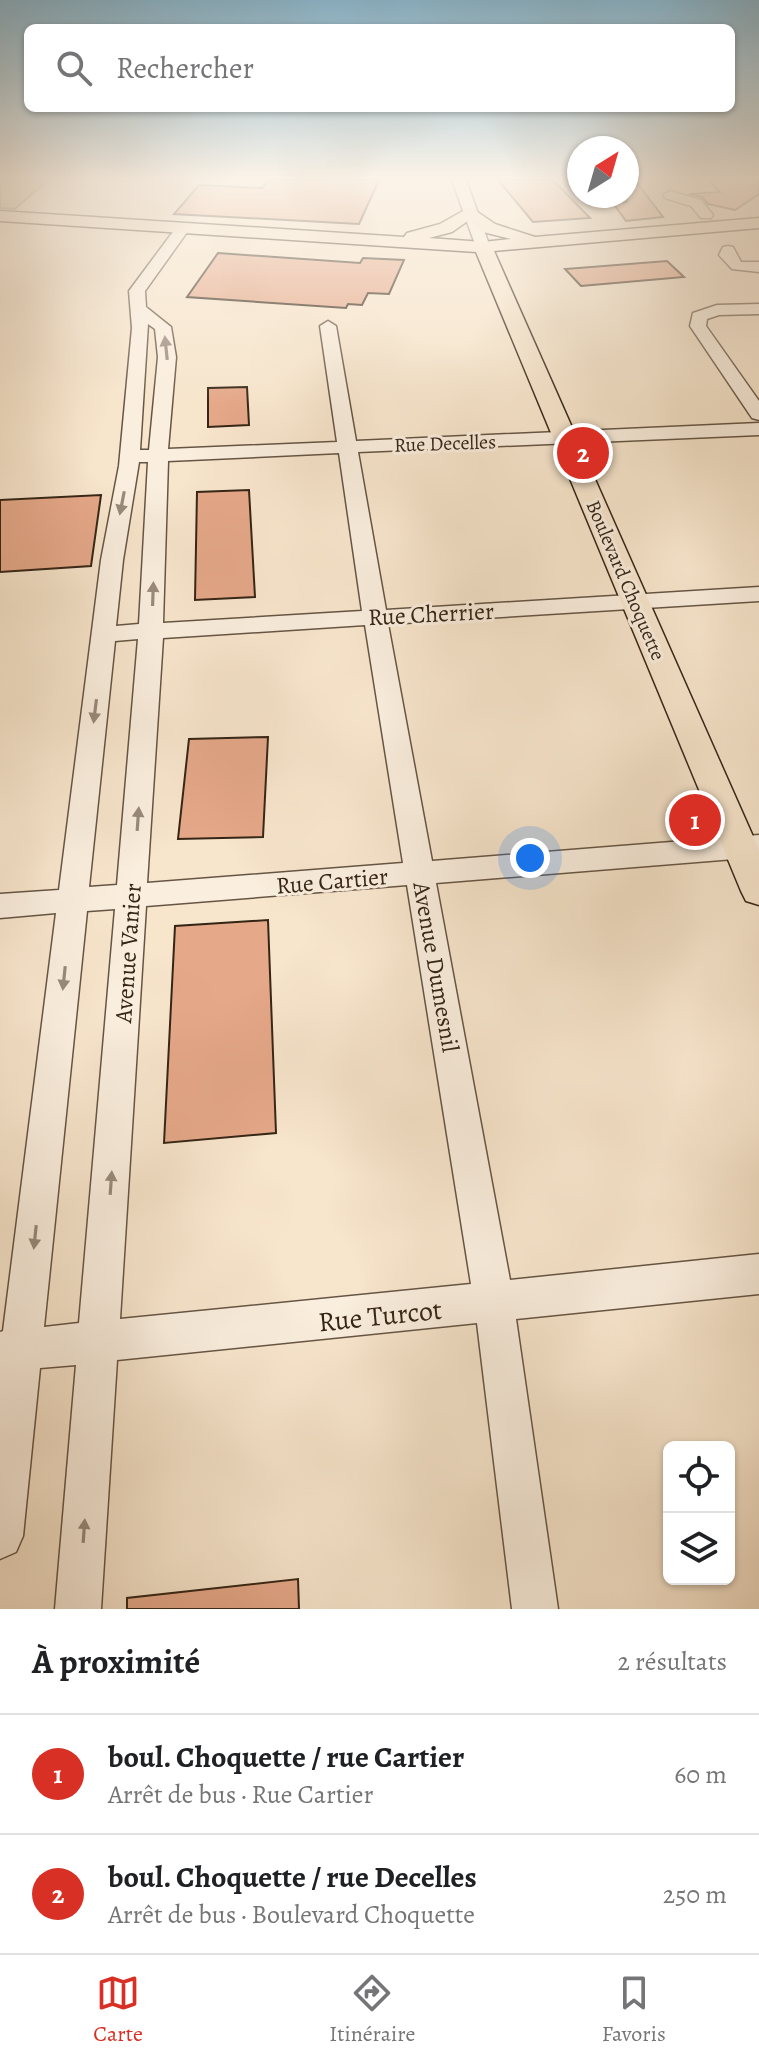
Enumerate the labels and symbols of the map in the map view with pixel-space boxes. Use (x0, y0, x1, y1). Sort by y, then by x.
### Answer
north arrow (567, 136, 639, 208)
one-way arrow (159, 335, 172, 360)
pin: 2 (557, 423, 609, 483)
street label: Rue Decelles (393, 428, 497, 459)
one-way arrow (116, 491, 128, 516)
street label: Boulevard Choquette (580, 496, 672, 665)
one-way arrow (146, 581, 159, 606)
street label: Rue Cherrier (367, 595, 495, 633)
one-way arrow (88, 699, 101, 724)
pin: 1 (669, 790, 721, 850)
one-way arrow (132, 806, 145, 831)
your location (510, 838, 550, 878)
street label: Rue Cartier (275, 860, 389, 902)
street label: Avenue Dumesnil (405, 878, 467, 1055)
street label: Avenue Vanier (107, 882, 149, 1025)
one-way arrow (57, 966, 70, 991)
one-way arrow (105, 1170, 118, 1195)
one-way arrow (29, 1225, 42, 1250)
street label: Rue Turcot (316, 1291, 444, 1341)
one-way arrow (78, 1518, 91, 1543)

